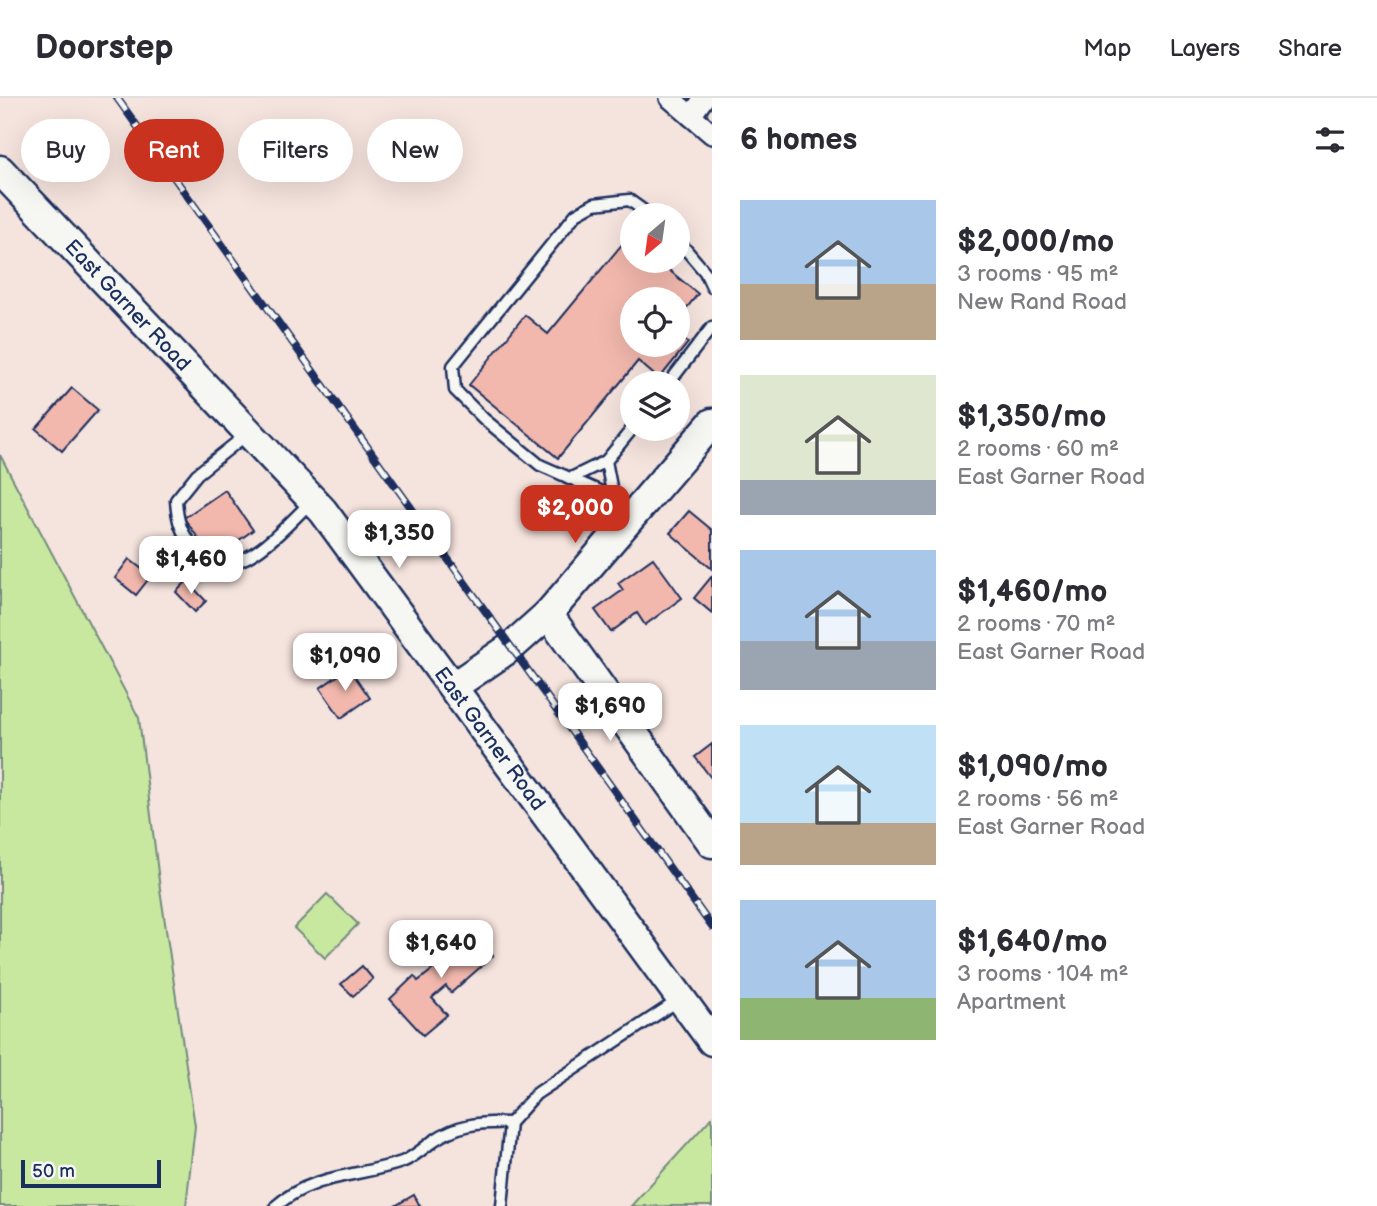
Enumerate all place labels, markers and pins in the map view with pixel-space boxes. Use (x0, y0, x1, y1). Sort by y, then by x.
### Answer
pin: $2,000 (518, 486, 632, 545)
pin: $1,350 (342, 510, 456, 570)
pin: $1,460 (134, 536, 248, 596)
pin: $1,090 (288, 634, 402, 693)
pin: $1,690 (553, 684, 667, 743)
pin: $1,640 (384, 920, 498, 980)

